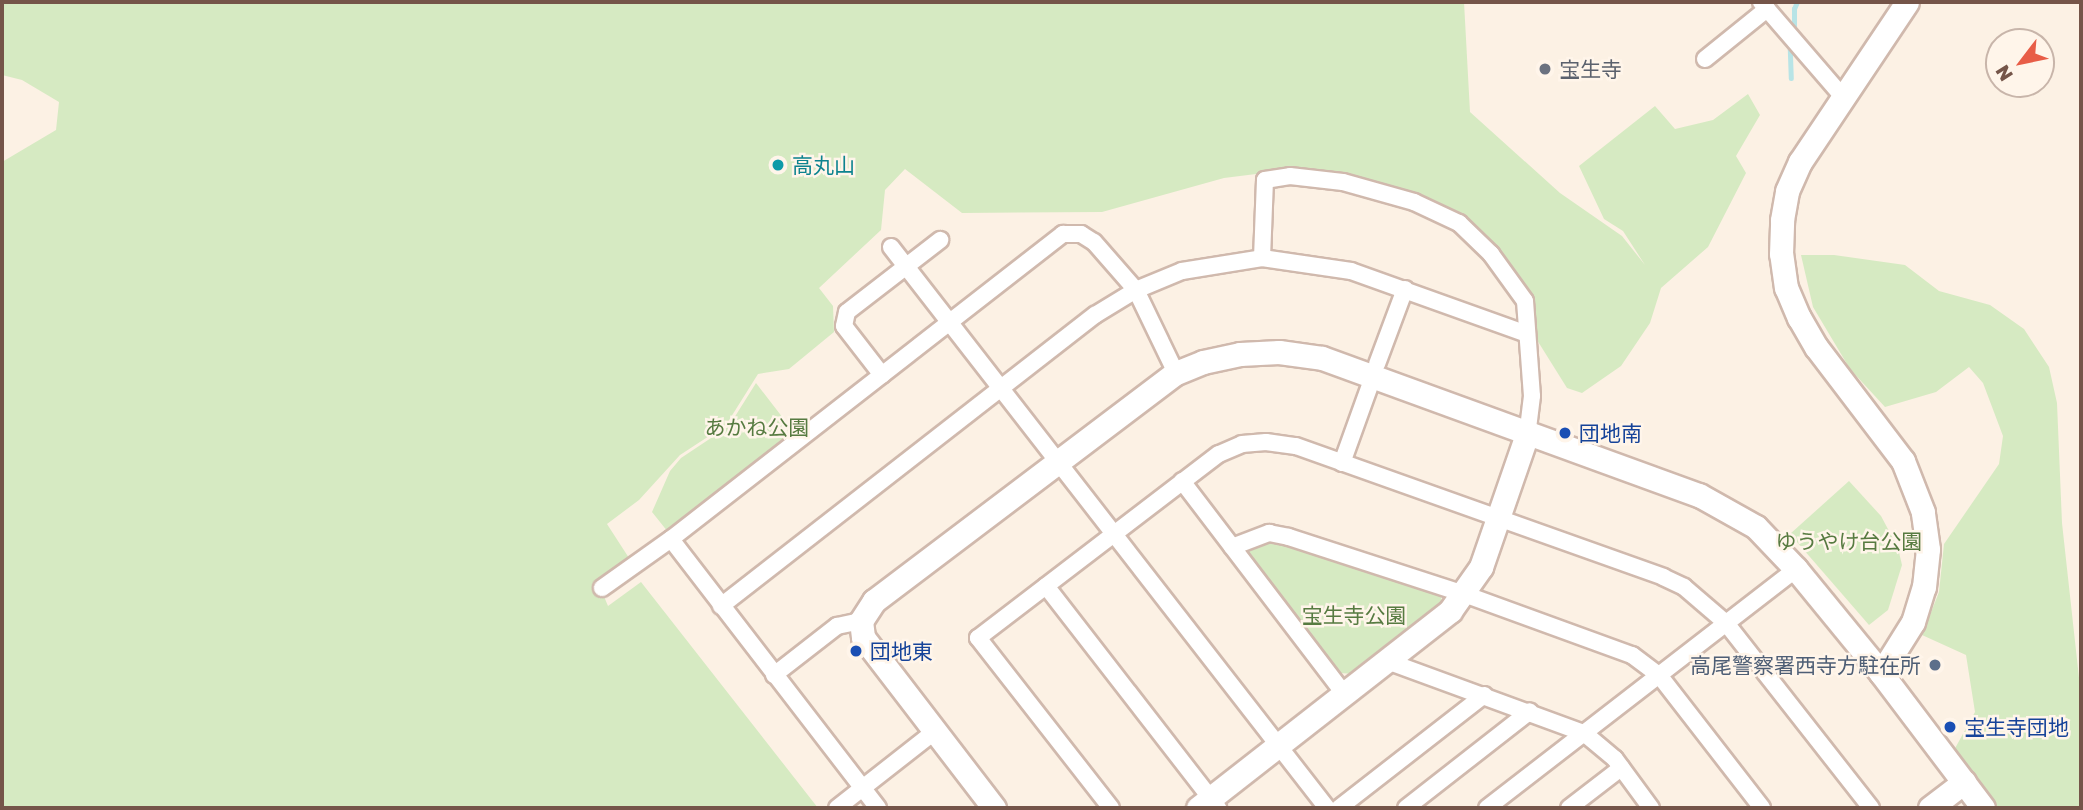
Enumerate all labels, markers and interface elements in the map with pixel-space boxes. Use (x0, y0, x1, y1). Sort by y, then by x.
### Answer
north arrow (1985, 28, 2055, 98)
place label: 宝生寺 (1559, 56, 1622, 82)
marker: 宝生寺 (1537, 61, 1553, 77)
text: N (1990, 61, 2017, 86)
place label: 高丸山 (792, 152, 855, 178)
marker: 高丸山 (770, 157, 786, 173)
park label: あかね公園 (705, 414, 809, 440)
place label: 団地南 (1579, 420, 1642, 446)
marker: 団地南 (1557, 425, 1573, 441)
park label: ゆうやけ台公園 (1776, 528, 1922, 554)
park label: 宝生寺公園 (1302, 602, 1406, 628)
place label: 団地東 (870, 638, 933, 664)
marker: 団地東 (848, 643, 864, 659)
place label: 高尾警察署西寺方駐在所 (1690, 652, 1921, 678)
marker: 高尾警察署西寺方駐在所 (1927, 657, 1943, 673)
place label: 宝生寺団地 (1964, 714, 2069, 740)
marker: 宝生寺団地 (1942, 719, 1958, 735)

